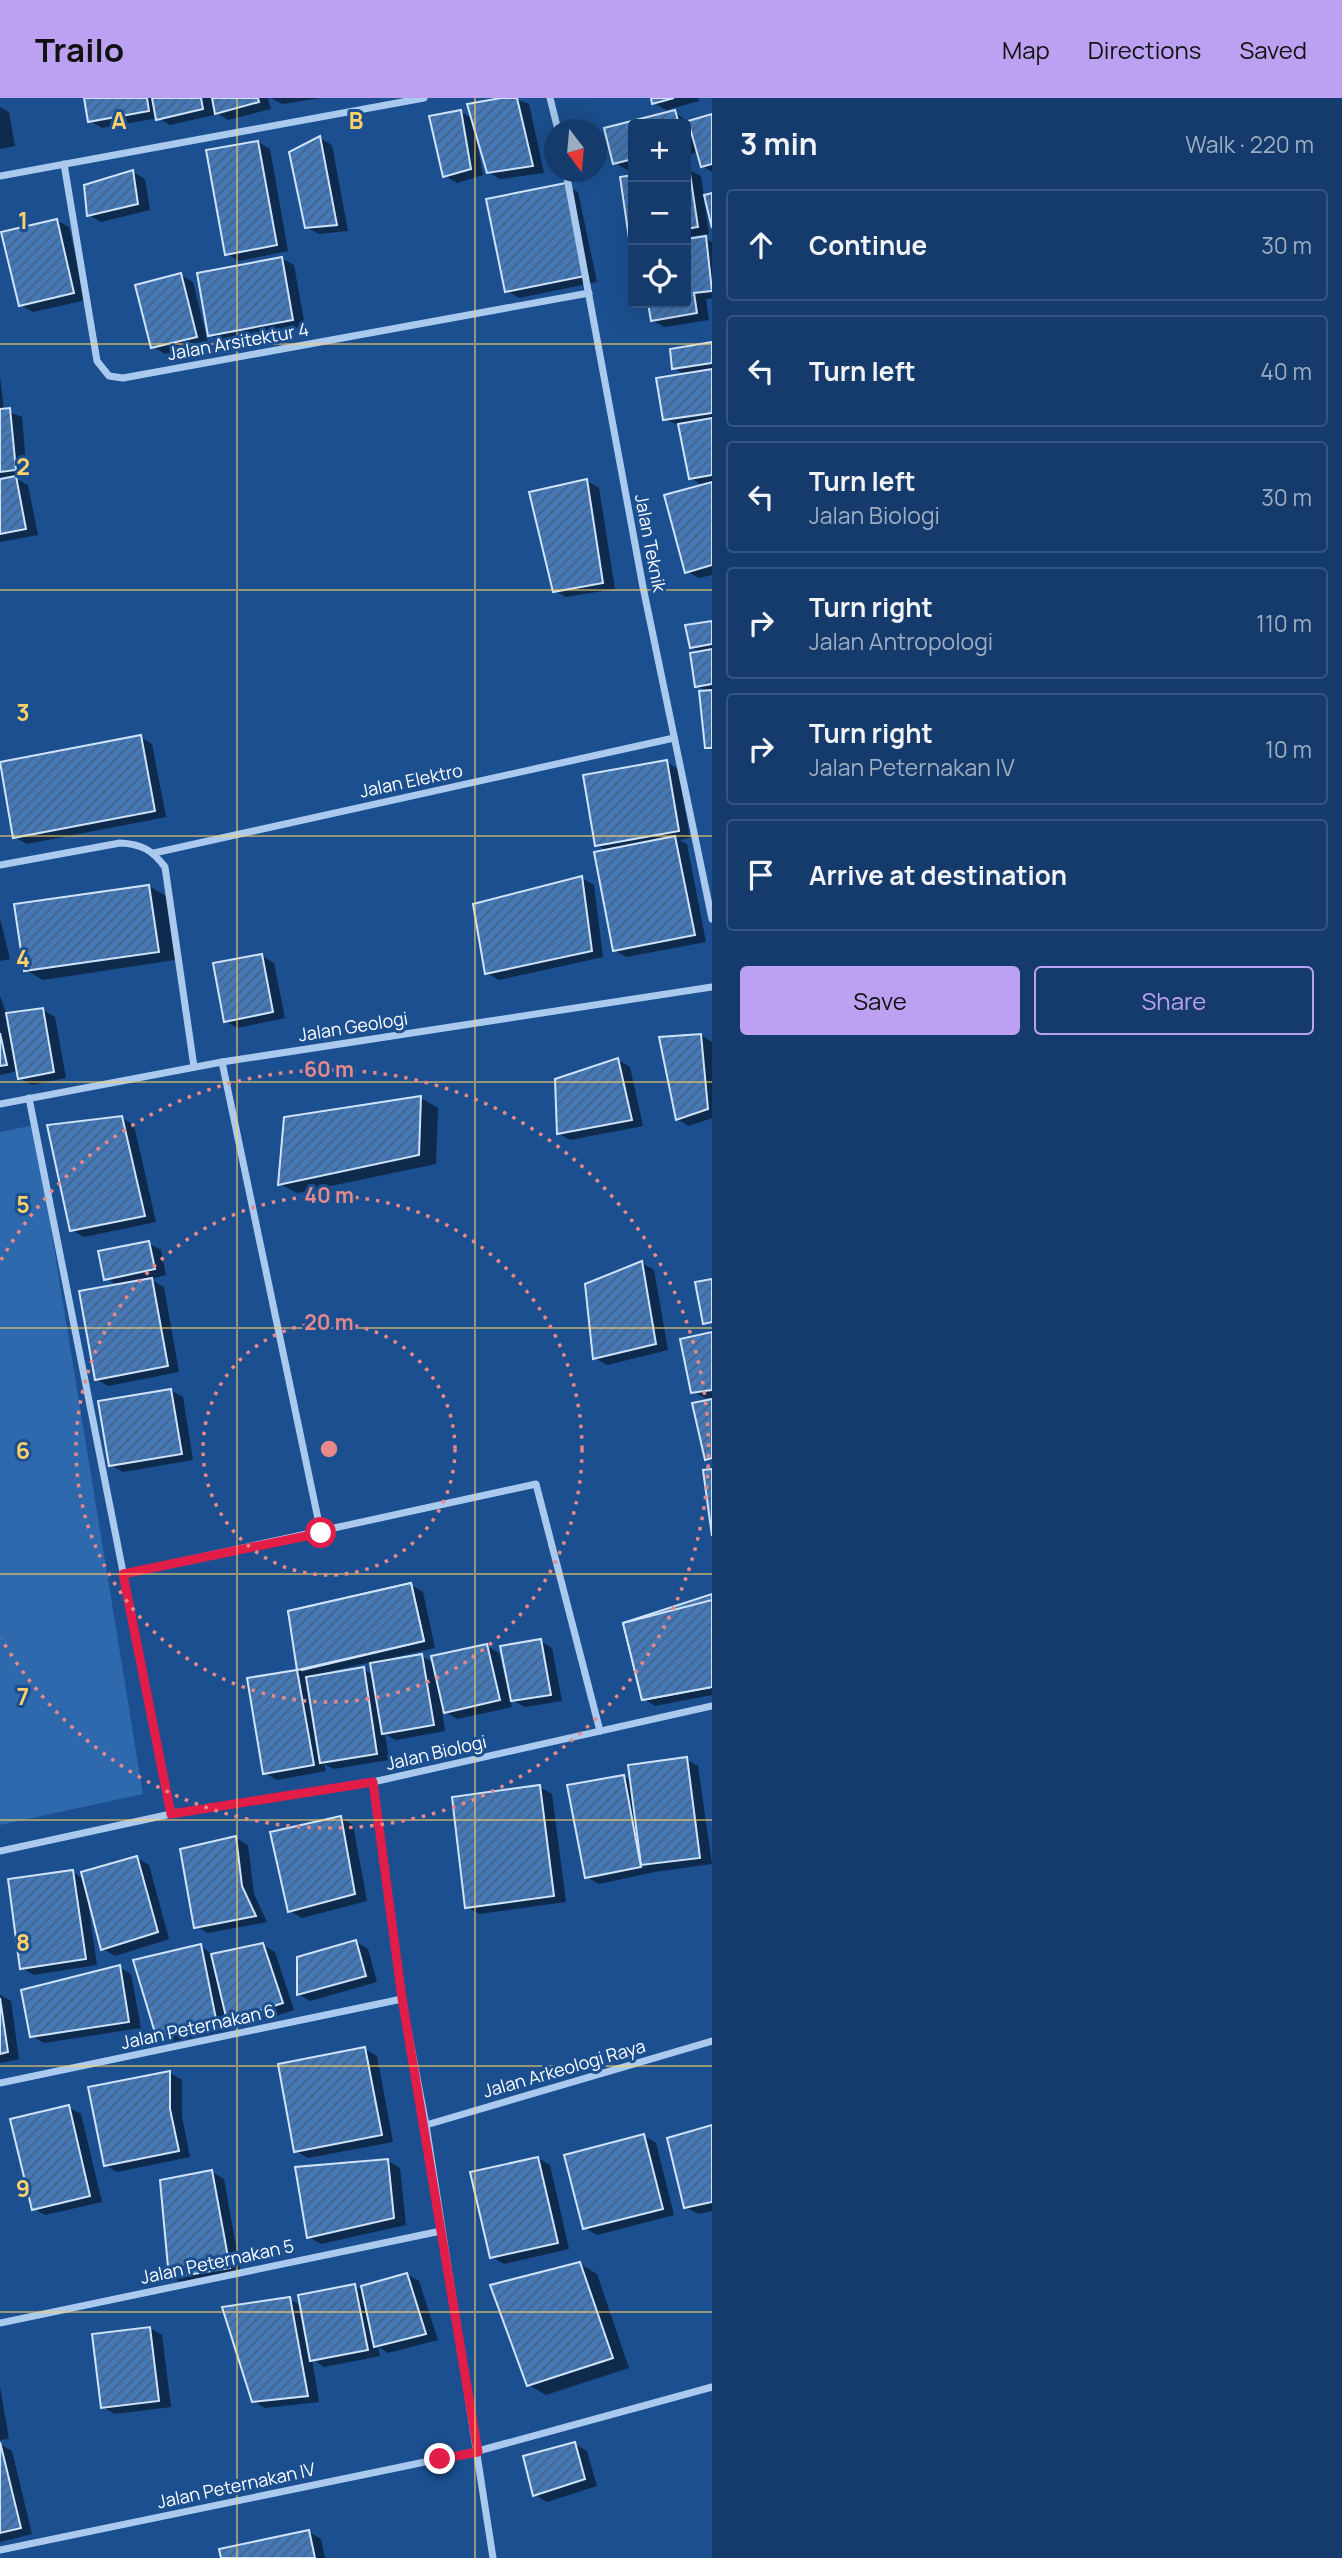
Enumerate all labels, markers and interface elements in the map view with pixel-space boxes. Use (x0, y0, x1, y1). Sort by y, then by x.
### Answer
text: Trailo (35, 27, 124, 72)
text: Map (1002, 33, 1050, 66)
text: Directions (1088, 33, 1201, 66)
text: Saved (1239, 33, 1307, 66)
text: A (111, 104, 127, 136)
text: B (349, 104, 363, 136)
north arrow (544, 119, 607, 182)
map controls (628, 119, 691, 308)
button: + (628, 119, 691, 182)
text: 3 min (740, 123, 818, 164)
text: Walk · 220 m (1185, 128, 1314, 160)
button: − (628, 182, 691, 245)
text: 1 (18, 204, 28, 236)
icon: ahead (742, 226, 780, 264)
text: Continue (809, 227, 927, 263)
text: 30 m (1261, 229, 1312, 261)
button: locate (628, 245, 691, 308)
street label: Jalan Arsitektur 4 (166, 317, 310, 365)
icon: left (742, 352, 780, 390)
text: Turn left (809, 353, 916, 389)
text: 40 m (1260, 355, 1312, 387)
text: 2 (16, 450, 30, 482)
text: Turn left (809, 463, 916, 499)
icon: left (742, 478, 780, 516)
text: 30 m (1261, 481, 1312, 513)
street label: Jalan Teknik (630, 492, 672, 595)
text: Jalan Biologi (809, 499, 940, 531)
text: Turn right (809, 589, 933, 625)
icon: right (742, 604, 780, 642)
text: 110 m (1256, 607, 1312, 639)
text: Jalan Antropologi (809, 625, 993, 657)
text: 3 (16, 696, 30, 728)
text: Turn right (809, 715, 933, 751)
icon: right (742, 730, 780, 768)
text: 10 m (1265, 733, 1312, 765)
text: Jalan Peternakan IV (809, 751, 1015, 783)
street label: Jalan Elektro (357, 757, 465, 803)
icon: arrive (742, 856, 780, 894)
text: Arrive at destination (809, 857, 1067, 893)
text: 4 (16, 942, 30, 974)
button: Save (740, 966, 1020, 1035)
button: Share (1034, 966, 1314, 1035)
street label: Jalan Geologi (297, 1006, 409, 1046)
text: 60 m (304, 1055, 354, 1083)
text: 40 m (304, 1181, 354, 1209)
text: 5 (16, 1188, 30, 1220)
text: 20 m (304, 1308, 354, 1336)
text: 6 (16, 1434, 30, 1466)
centre of rings (317, 1437, 341, 1461)
route start (305, 1517, 336, 1548)
text: 7 (17, 1680, 29, 1712)
street label: Jalan Biologi (383, 1729, 489, 1775)
text: 8 (16, 1926, 30, 1958)
street label: Jalan Peternakan 6 (119, 1998, 277, 2054)
street label: Jalan Arkeologi Raya (480, 2033, 648, 2103)
text: 9 (16, 2172, 30, 2204)
street label: Jalan Peternakan 5 (138, 2233, 296, 2289)
route end (424, 2443, 455, 2474)
street label: Jalan Peternakan IV (155, 2456, 317, 2513)

